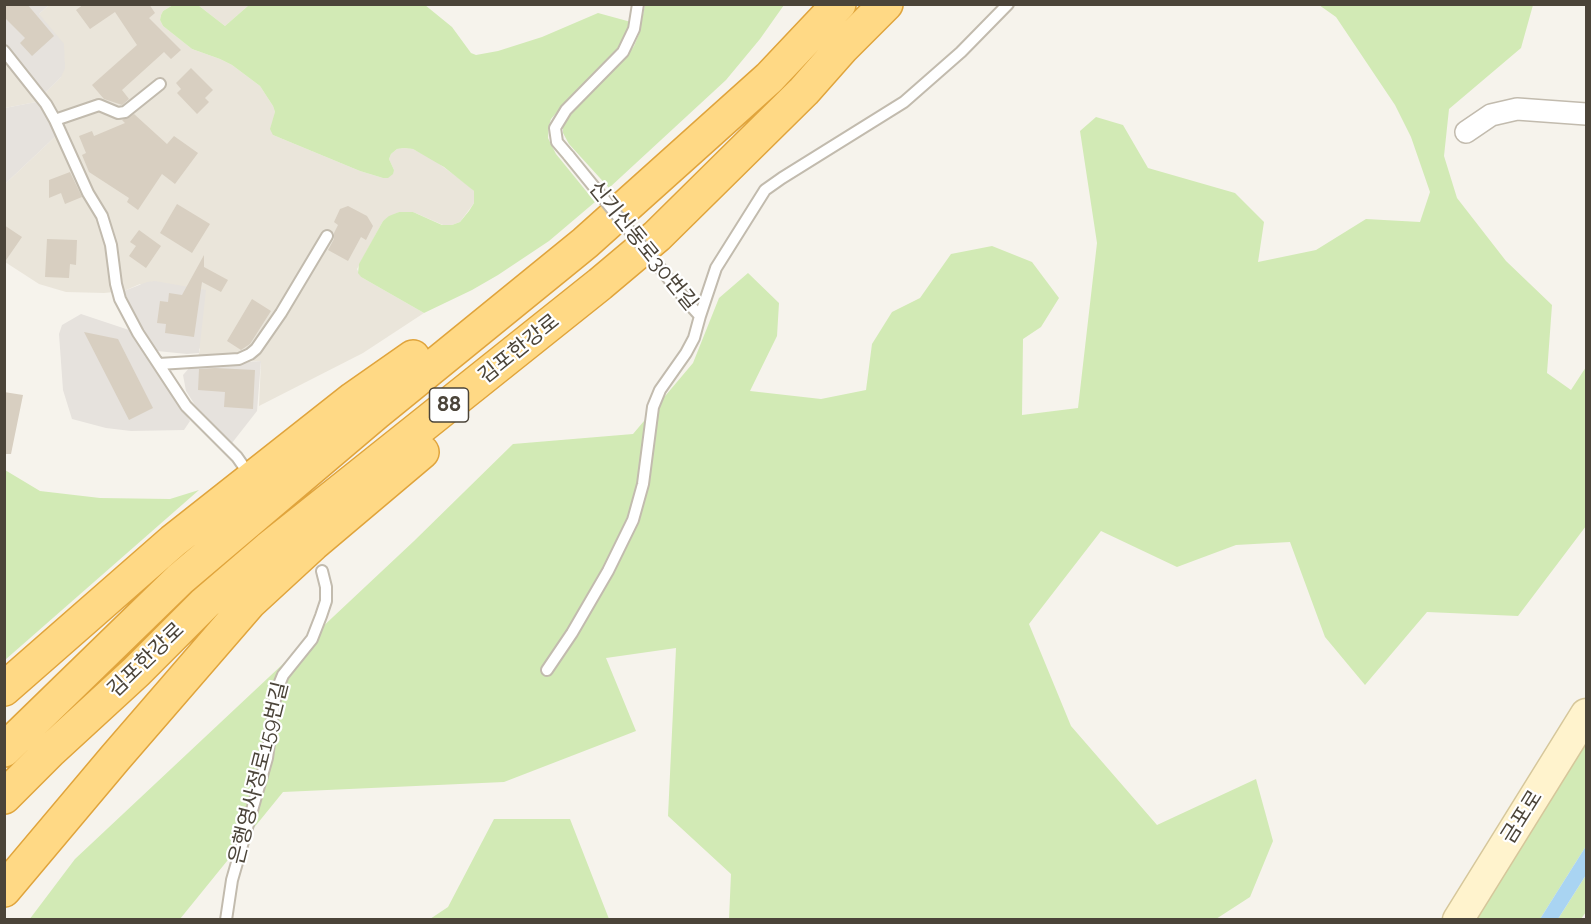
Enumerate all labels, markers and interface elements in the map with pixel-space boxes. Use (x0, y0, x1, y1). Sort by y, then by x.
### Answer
street label: 신기신동로30번길 (583, 176, 703, 316)
street label: 김포한강로 (474, 309, 564, 389)
road number: 88 (430, 388, 468, 422)
street label: 김포한강로 (103, 617, 189, 703)
street label: 은행영사정로159번길 (224, 679, 294, 867)
street label: 금포로 (1496, 786, 1548, 848)

